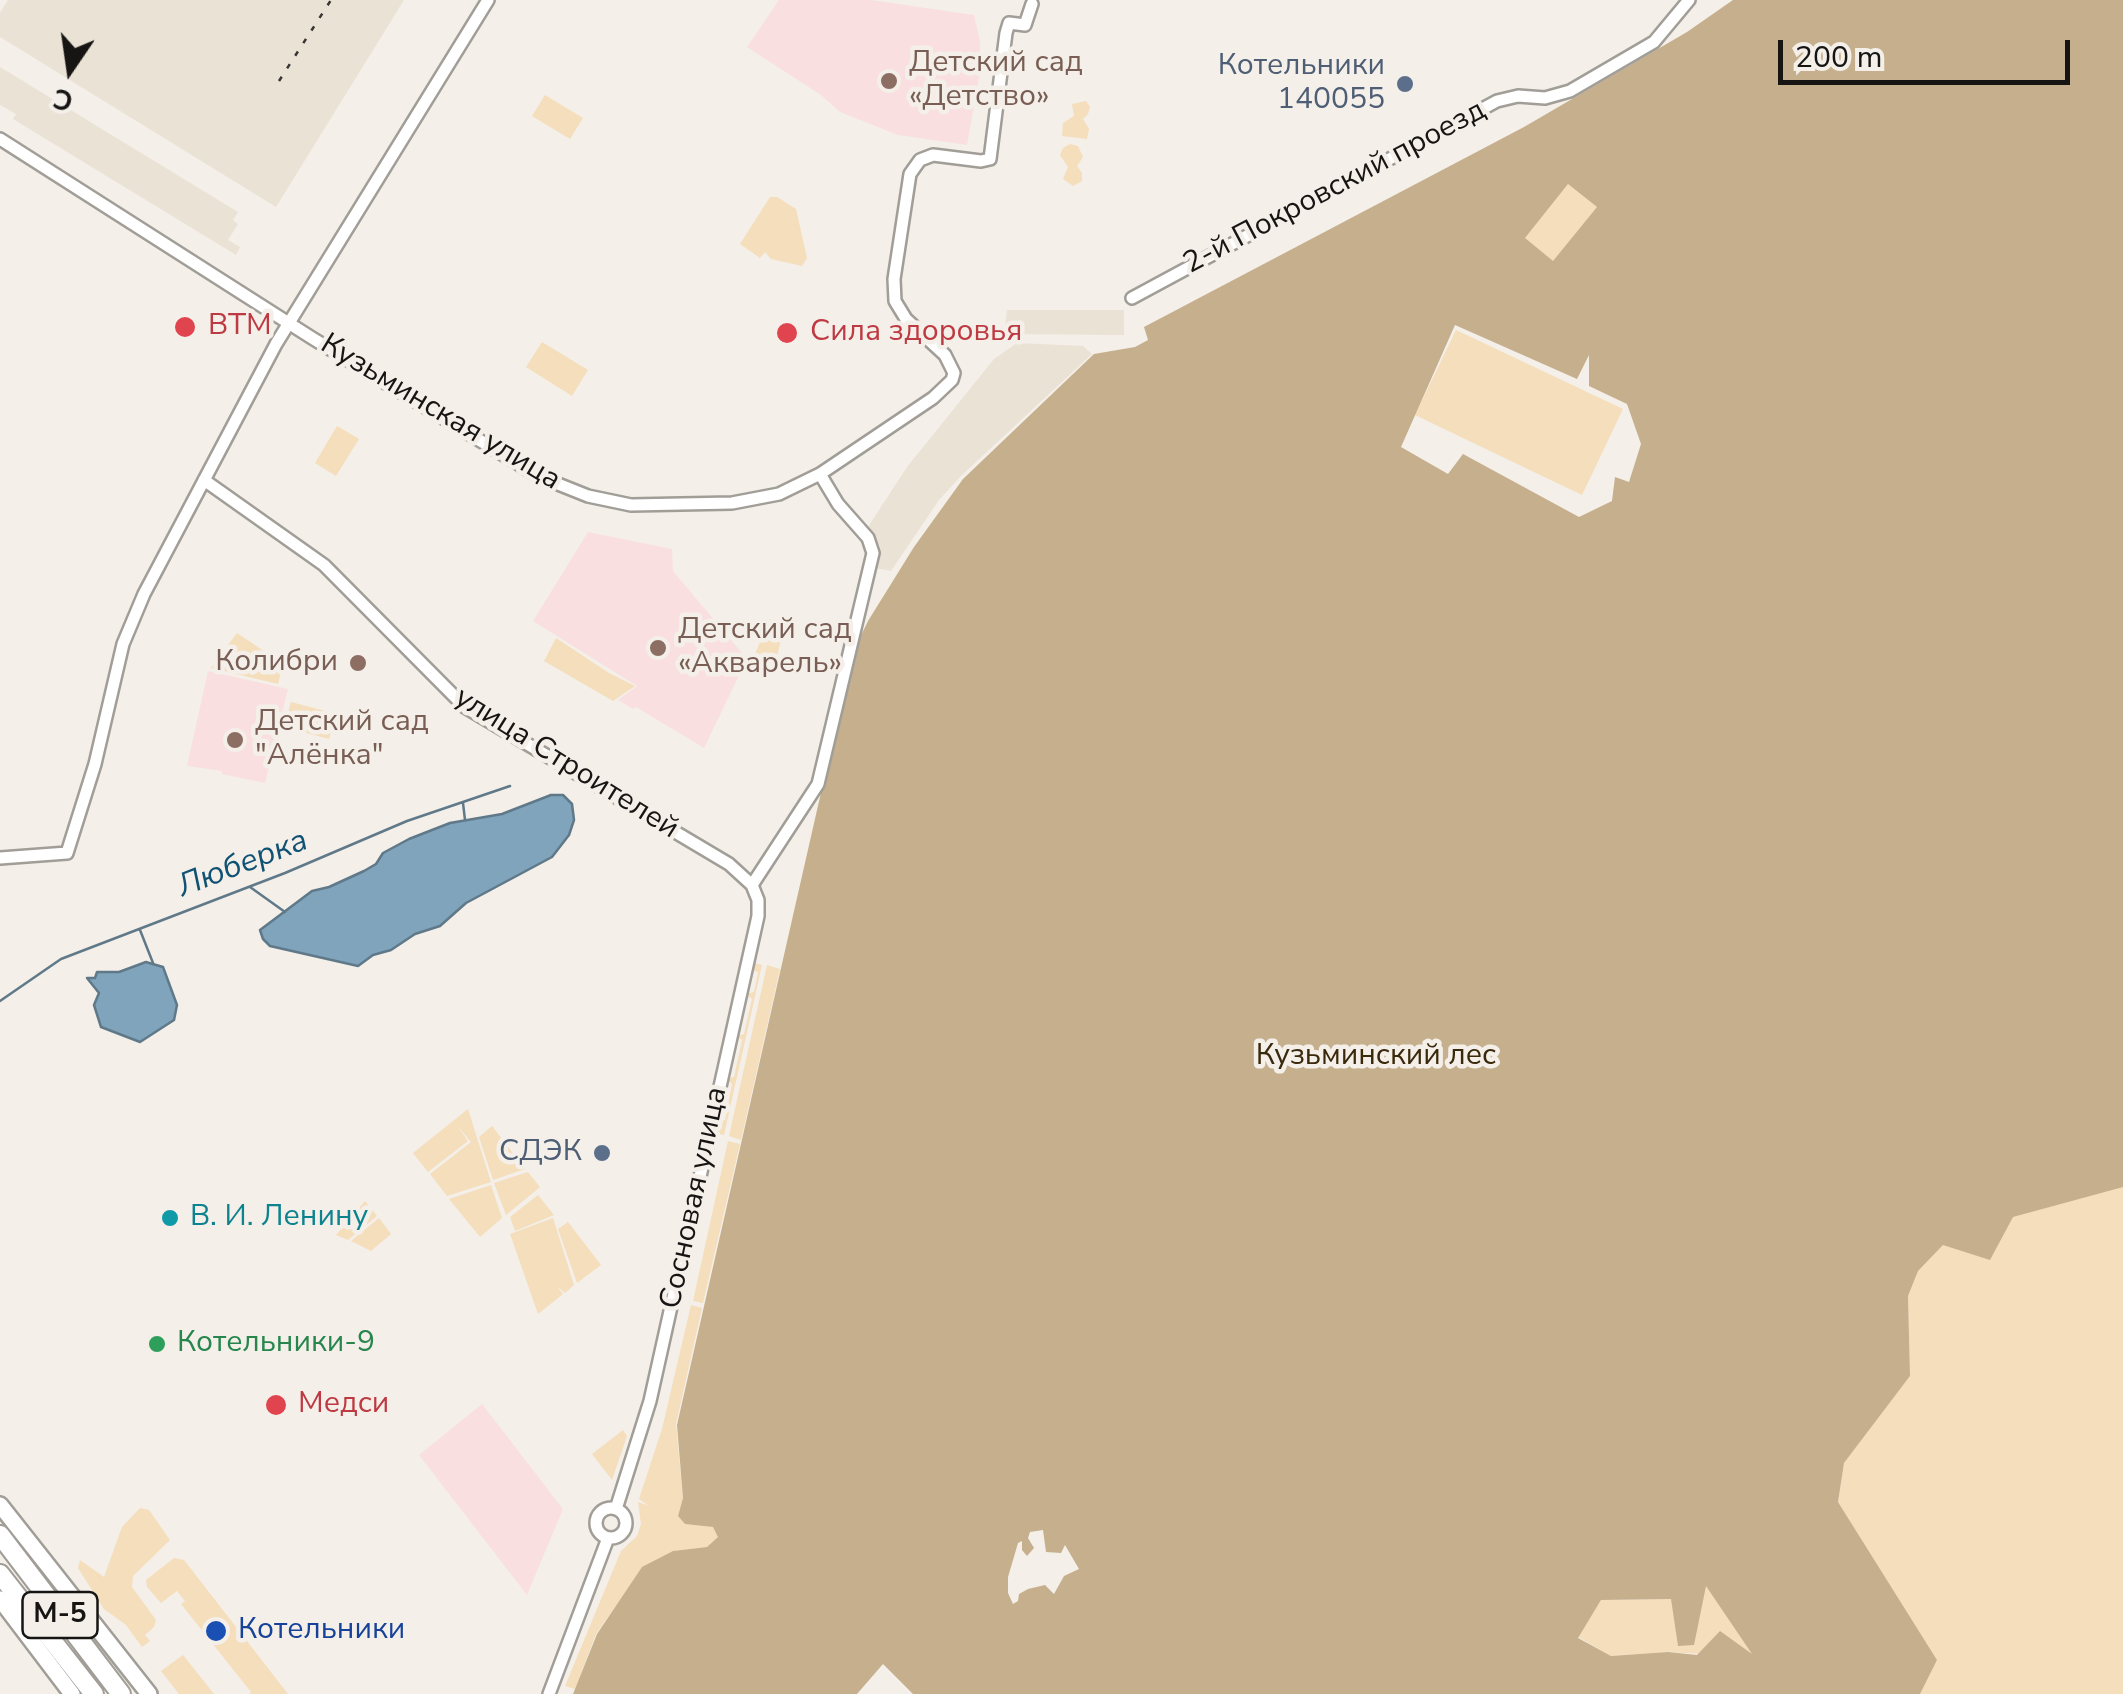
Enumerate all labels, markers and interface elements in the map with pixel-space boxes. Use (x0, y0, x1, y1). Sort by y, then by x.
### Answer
north arrow (20, 20, 120, 120)
scale bar (1783, 20, 2076, 82)
text: 200 m (1795, 37, 1882, 78)
place label: Детский сад «Детство» (909, 46, 1083, 116)
place label: Котельники 140055 (1218, 49, 1385, 120)
marker: Детский сад «Детство» (878, 70, 900, 92)
marker: Котельники 140055 (1394, 73, 1416, 95)
text: С (50, 79, 77, 120)
street label: 2-й Покровский проезд (1178, 93, 1492, 283)
place label: ВТМ (208, 309, 272, 345)
marker: ВТМ (172, 314, 198, 340)
place label: Сила здоровья (810, 315, 1023, 351)
marker: Сила здоровья (774, 320, 800, 346)
street label: Кузьминская улица (313, 327, 567, 499)
place label: Детский сад «Акварель» (678, 613, 852, 684)
marker: Детский сад «Акварель» (647, 637, 669, 659)
place label: Колибри (215, 645, 338, 681)
marker: Колибри (347, 652, 369, 674)
street label: улица Строителей (447, 680, 685, 848)
place label: Детский сад "Алёнка" (255, 705, 429, 776)
marker: Детский сад "Алёнка" (224, 729, 246, 751)
water label: Люберка (172, 823, 314, 907)
park label: Кузьминский лес (1256, 1039, 1496, 1075)
street label: Сосновая улица (654, 1084, 736, 1312)
place label: СДЭК (499, 1135, 582, 1171)
marker: СДЭК (591, 1142, 613, 1164)
place label: В. И. Ленину (190, 1200, 368, 1236)
marker: В. И. Ленину (159, 1207, 181, 1229)
place label: Котельники-9 (177, 1326, 375, 1362)
marker: Котельники-9 (146, 1333, 168, 1355)
place label: Медси (298, 1387, 389, 1423)
marker: Медси (263, 1392, 289, 1418)
road number: М-5 (22, 1592, 98, 1638)
place label: Котельники (238, 1613, 405, 1649)
marker: Котельники (203, 1618, 229, 1644)

